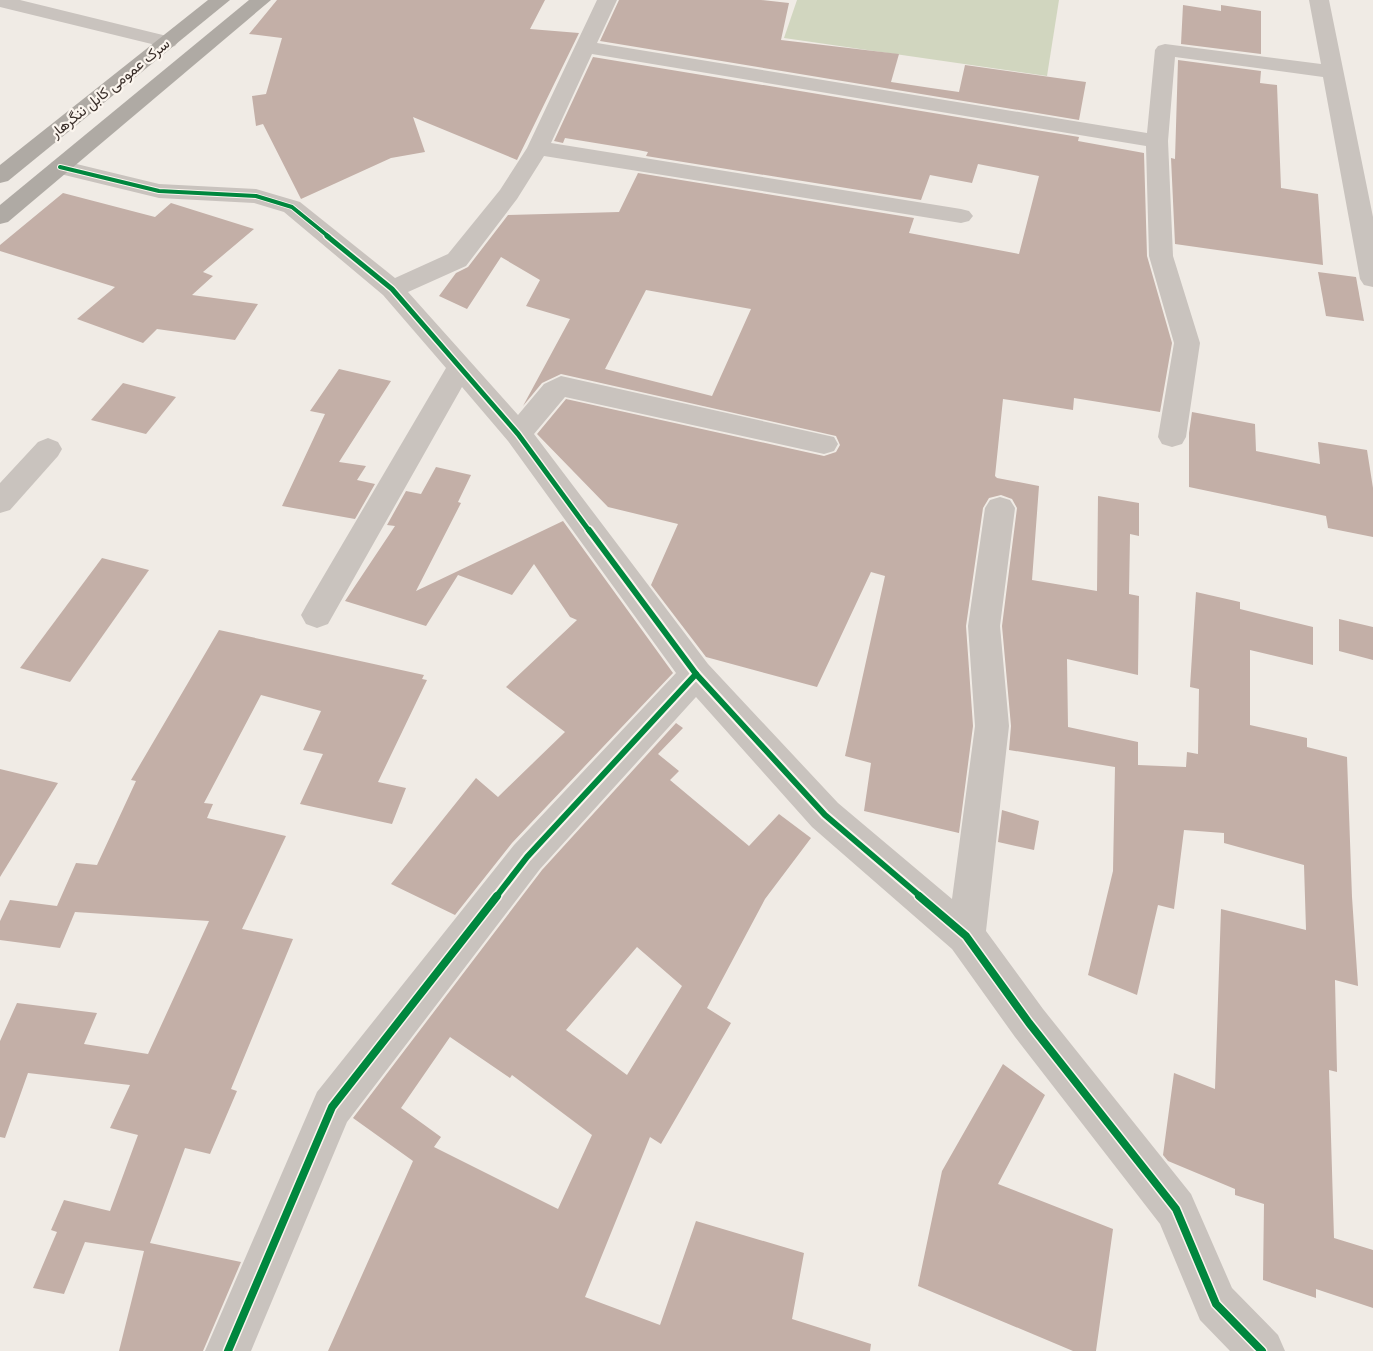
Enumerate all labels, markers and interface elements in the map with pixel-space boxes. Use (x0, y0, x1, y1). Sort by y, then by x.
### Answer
street label: سرک عمومی کابل ننگرهار (46, 34, 174, 143)

